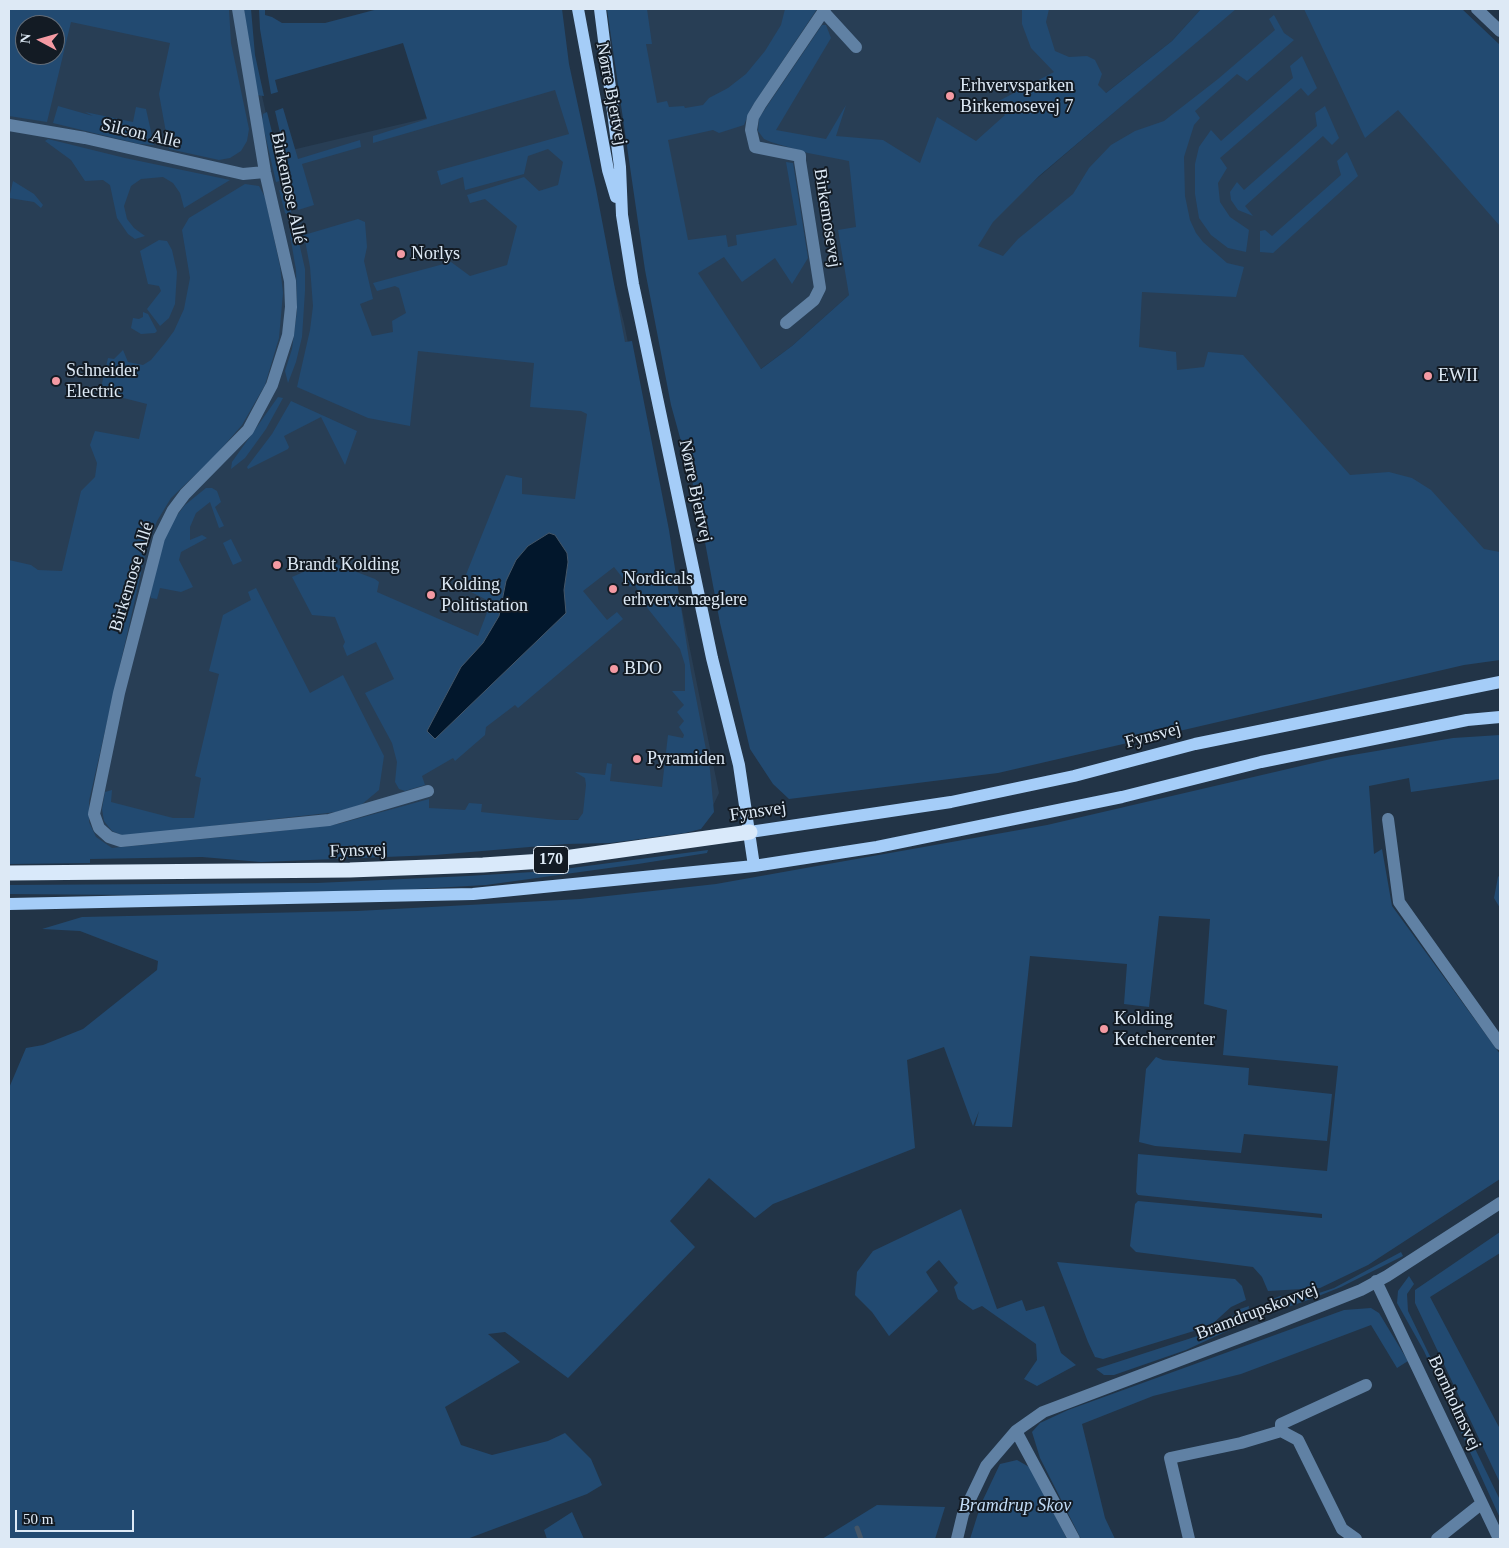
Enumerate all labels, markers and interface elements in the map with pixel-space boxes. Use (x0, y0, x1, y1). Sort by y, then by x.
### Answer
north arrow (15, 15, 65, 65)
text: N (18, 33, 34, 44)
street label: Nørre Bjertvej (590, 41, 632, 147)
place label: Erhvervsparken Birkemosevej 7 (960, 75, 1074, 118)
marker: Erhvervsparken Birkemosevej 7 (944, 90, 956, 102)
street label: Silcon Alle (99, 114, 183, 154)
street label: Birkemose Allé (266, 130, 310, 246)
street label: Birkemosevej (809, 167, 845, 269)
place label: Norlys (411, 243, 460, 265)
marker: Norlys (395, 248, 407, 260)
place label: Schneider Electric (66, 360, 138, 402)
place label: EWII (1438, 365, 1478, 387)
marker: EWII (1422, 370, 1434, 382)
marker: Schneider Electric (50, 375, 62, 387)
street label: Nørre Bjertvej (674, 438, 716, 544)
street label: Birkemose Allé (105, 520, 159, 634)
place label: Brandt Kolding (287, 554, 399, 576)
marker: Brandt Kolding (271, 559, 283, 571)
place label: Nordicals erhvervsmæglere (623, 568, 747, 610)
place label: Kolding Politistation (441, 574, 528, 616)
marker: Nordicals erhvervsmæglere (607, 583, 619, 595)
marker: Kolding Politistation (425, 589, 437, 601)
place label: BDO (624, 658, 662, 680)
marker: BDO (608, 663, 620, 675)
street label: Fynsvej (1123, 718, 1183, 754)
place label: Pyramiden (647, 748, 725, 770)
marker: Pyramiden (631, 753, 643, 765)
street label: Fynsvej (728, 797, 788, 827)
street label: Fynsvej (329, 839, 387, 863)
road number: 170 (534, 846, 568, 874)
place label: Kolding Ketchercenter (1114, 1008, 1215, 1050)
marker: Kolding Ketchercenter (1098, 1023, 1110, 1035)
street label: Bramdrupskovvej (1193, 1279, 1321, 1345)
street label: Bornholmsvej (1423, 1352, 1485, 1454)
park label: Bramdrup Skov (959, 1495, 1071, 1517)
scale bar (18, 1500, 136, 1532)
text: 50 m (23, 1511, 53, 1527)

